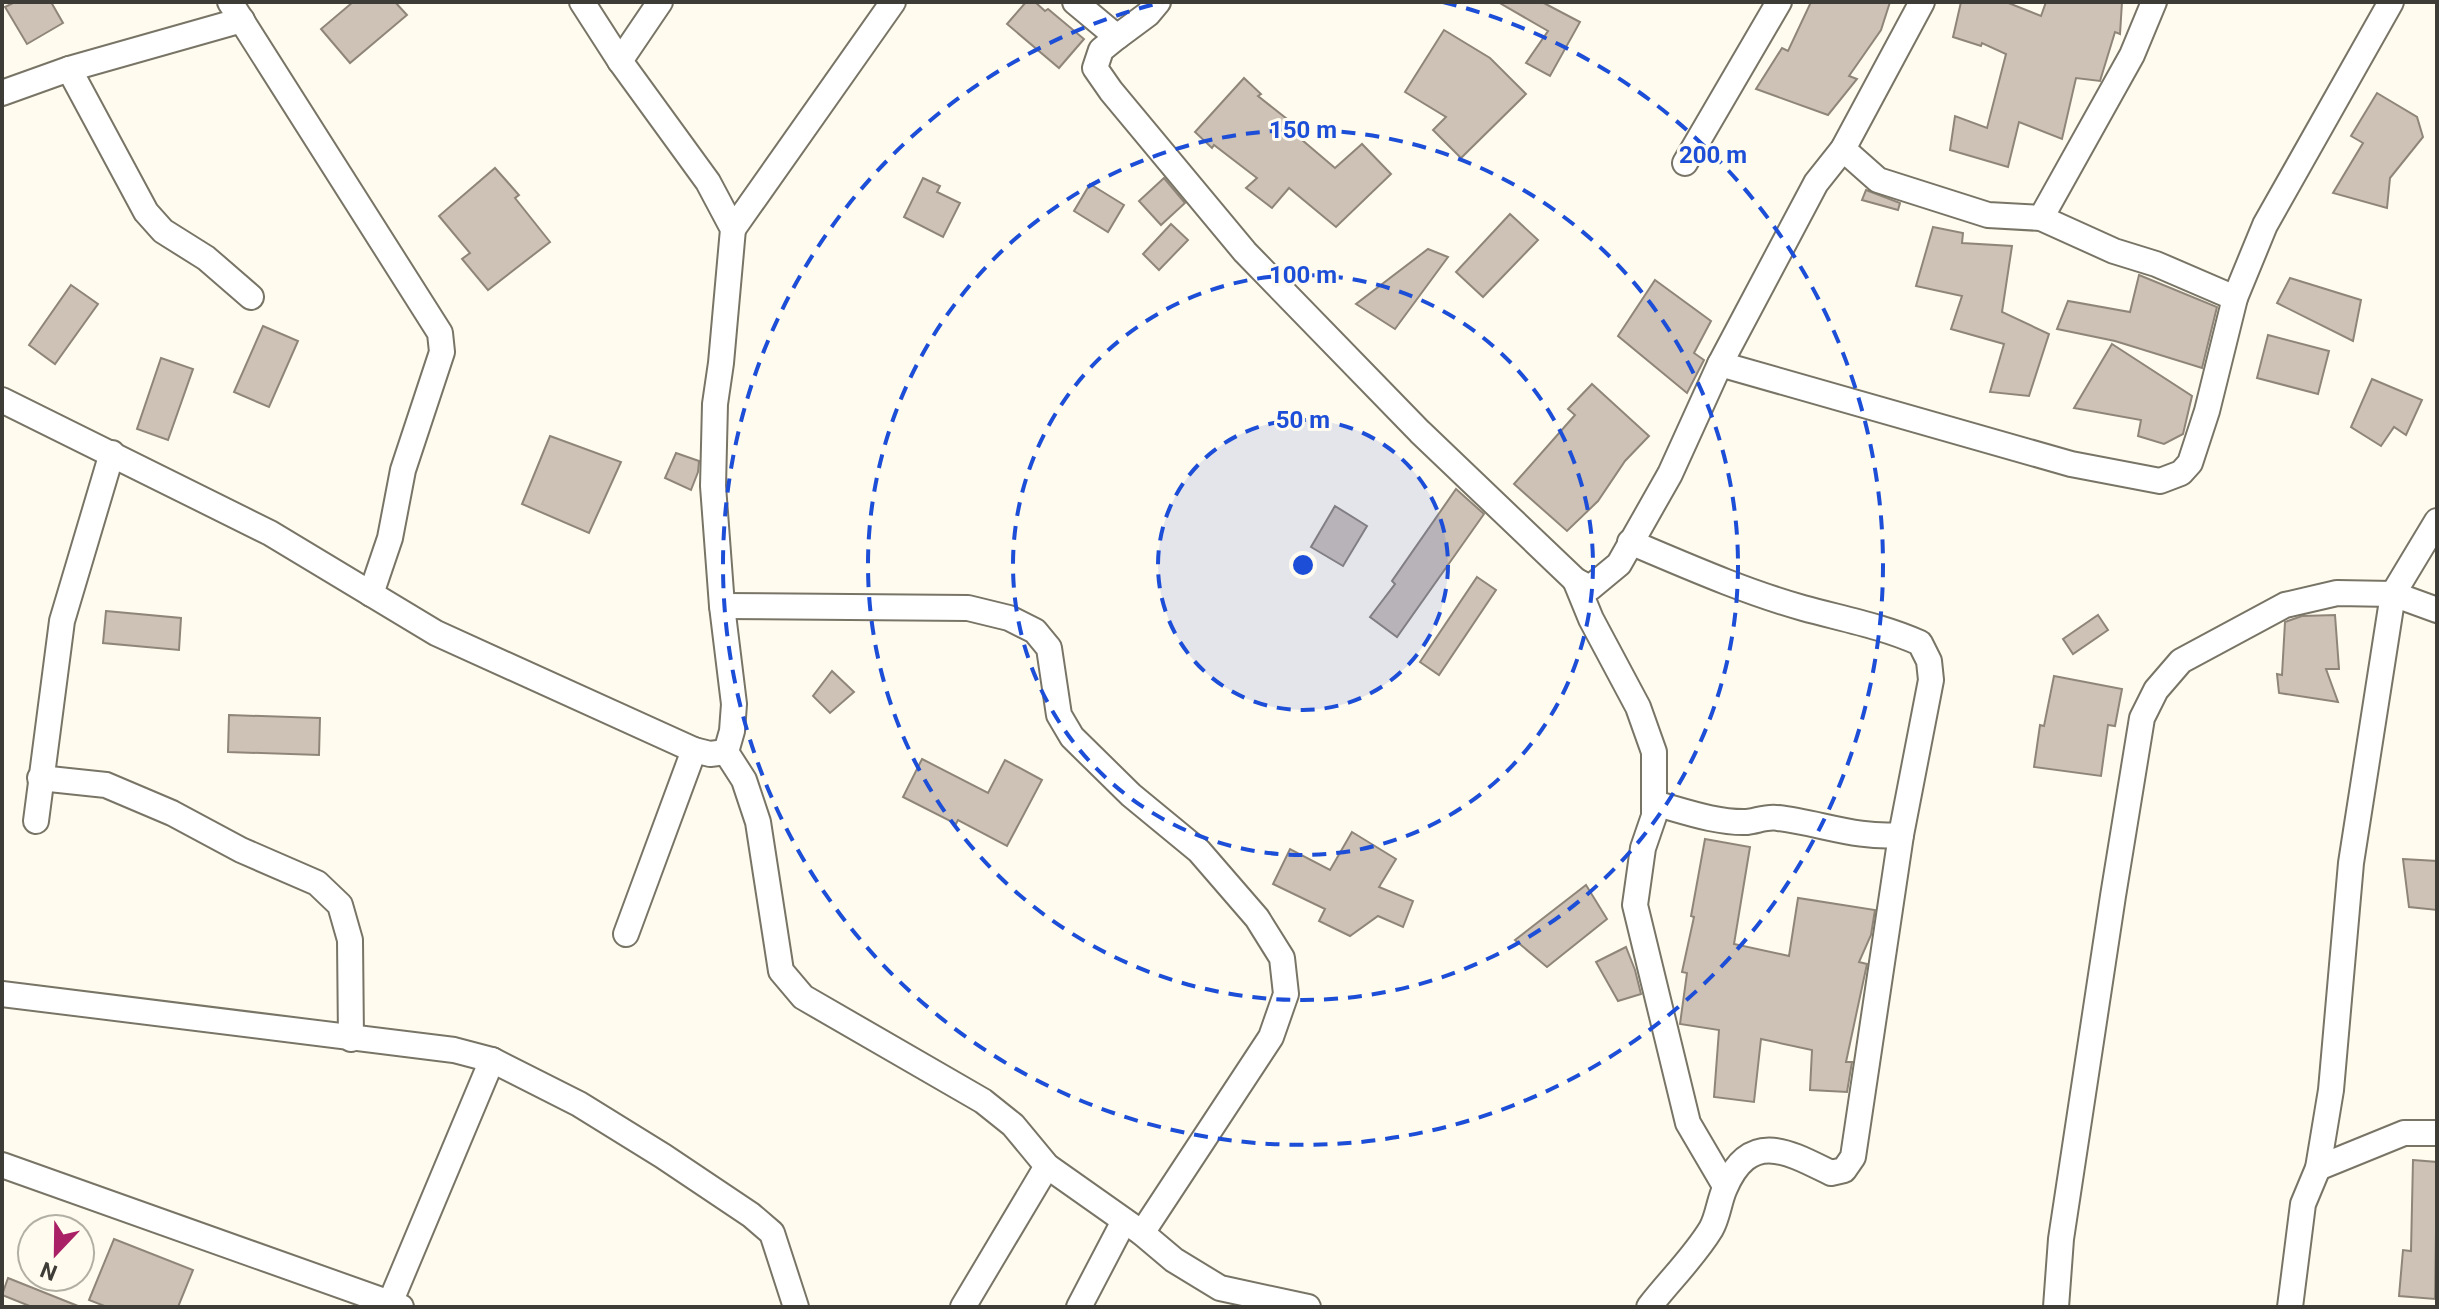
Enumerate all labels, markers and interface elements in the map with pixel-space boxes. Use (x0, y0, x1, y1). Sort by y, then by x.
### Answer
text: 150 m (1269, 116, 1337, 144)
text: 200 m (1679, 141, 1747, 169)
text: 100 m (1269, 261, 1337, 289)
text: 50 m (1276, 406, 1330, 434)
centre of rings (1289, 551, 1317, 579)
north arrow (16, 1213, 96, 1293)
text: N (37, 1257, 61, 1286)

